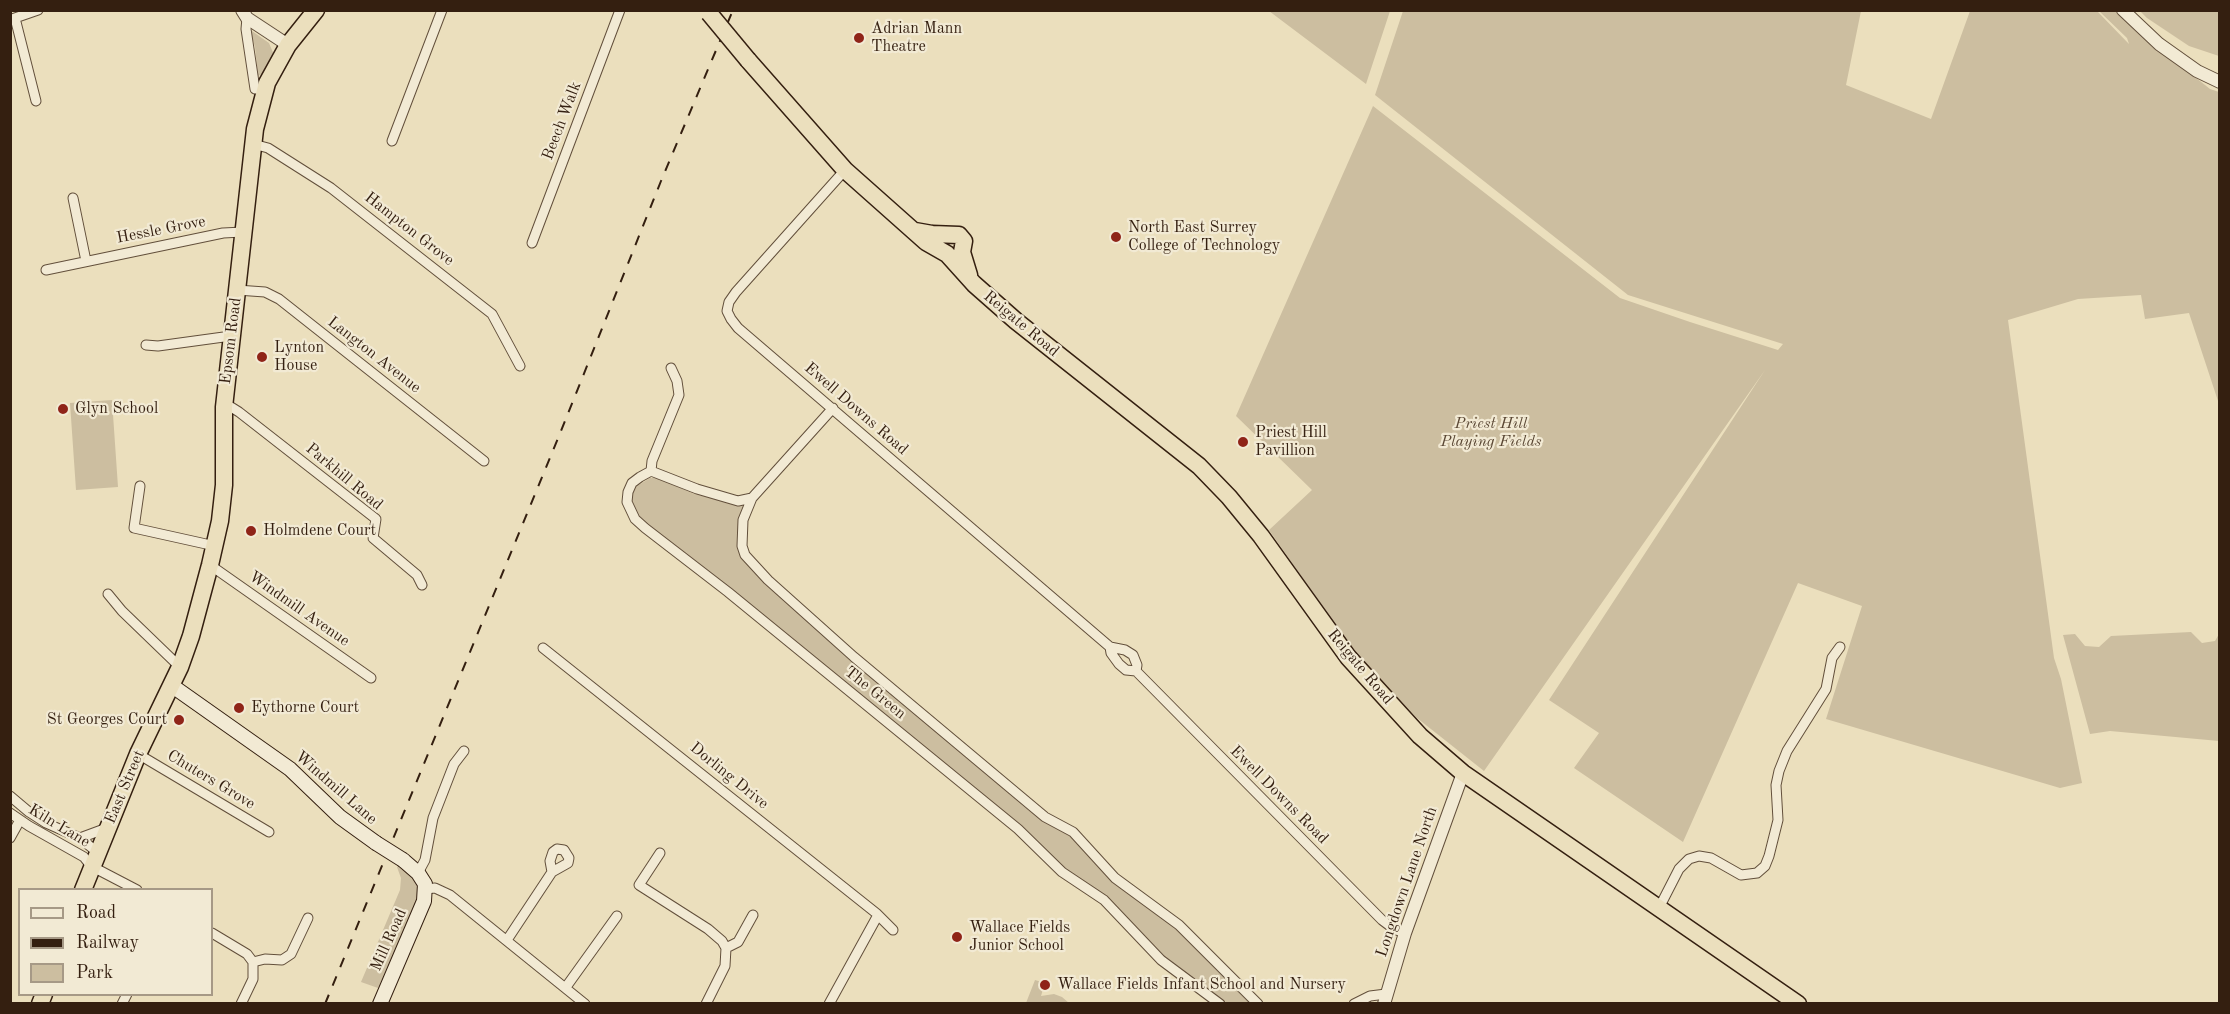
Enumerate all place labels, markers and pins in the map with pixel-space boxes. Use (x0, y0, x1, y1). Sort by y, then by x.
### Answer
place label: Adrian Mann Theatre (871, 19, 962, 57)
marker: Adrian Mann Theatre (852, 31, 866, 45)
place label: North East Surrey College of Technology (1128, 218, 1280, 256)
marker: North East Surrey College of Technology (1109, 230, 1123, 244)
place label: Lynton House (274, 338, 324, 376)
marker: Lynton House (255, 350, 269, 364)
place label: Glyn School (75, 399, 158, 419)
marker: Glyn School (56, 402, 70, 416)
place label: Priest Hill Pavillion (1255, 423, 1327, 461)
marker: Priest Hill Pavillion (1236, 435, 1250, 449)
place label: Holmdene Court (263, 521, 376, 541)
marker: Holmdene Court (244, 524, 258, 538)
place label: Eythorne Court (251, 698, 359, 718)
marker: Eythorne Court (232, 701, 246, 715)
place label: St Georges Court (47, 710, 167, 730)
marker: St Georges Court (172, 713, 186, 727)
place label: Wallace Fields Junior School (969, 918, 1070, 956)
marker: Wallace Fields Junior School (950, 930, 964, 944)
place label: Wallace Fields Infant School and Nursery (1057, 975, 1346, 995)
marker: Wallace Fields Infant School and Nursery (1038, 978, 1052, 992)

